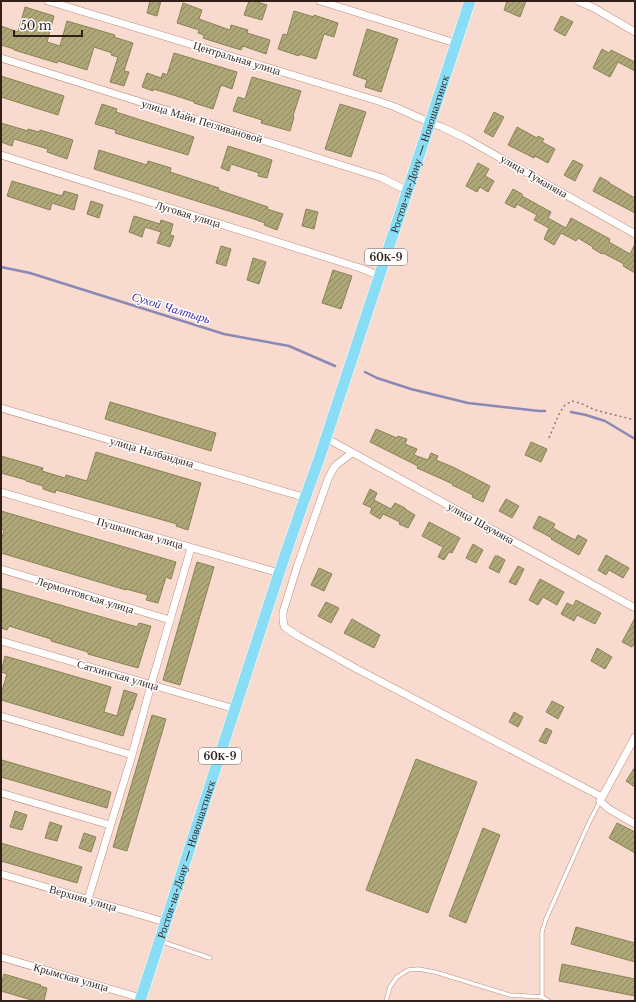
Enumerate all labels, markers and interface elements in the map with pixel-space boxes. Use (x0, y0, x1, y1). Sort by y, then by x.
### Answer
scale bar (14, 12, 82, 38)
text: 50 m (20, 18, 52, 33)
street label: Центральная улица (192, 38, 283, 78)
street label: Ростов-на-Дону — Новошахтинск (387, 73, 452, 235)
street label: улица Майи Пегливановой (140, 96, 264, 146)
street label: улица Туманяна (498, 151, 570, 201)
street label: Луговая улица (154, 197, 223, 231)
road number: 60К-9 (365, 249, 407, 265)
water label: Сухой Чалтырь (130, 288, 213, 327)
street label: улица Налбандяна (108, 433, 196, 471)
street label: улица Шаумяна (445, 499, 517, 547)
street label: Пушкинская улица (95, 514, 185, 552)
street label: Лермонтовская улица (34, 573, 136, 617)
street label: Сатхинская улица (76, 657, 161, 693)
road number: 60К-9 (199, 748, 241, 764)
street label: Ростов-на-Дону — Новошахтинск (154, 778, 218, 940)
street label: Верхняя улица (48, 882, 118, 914)
street label: Крымская улица (32, 960, 110, 994)

